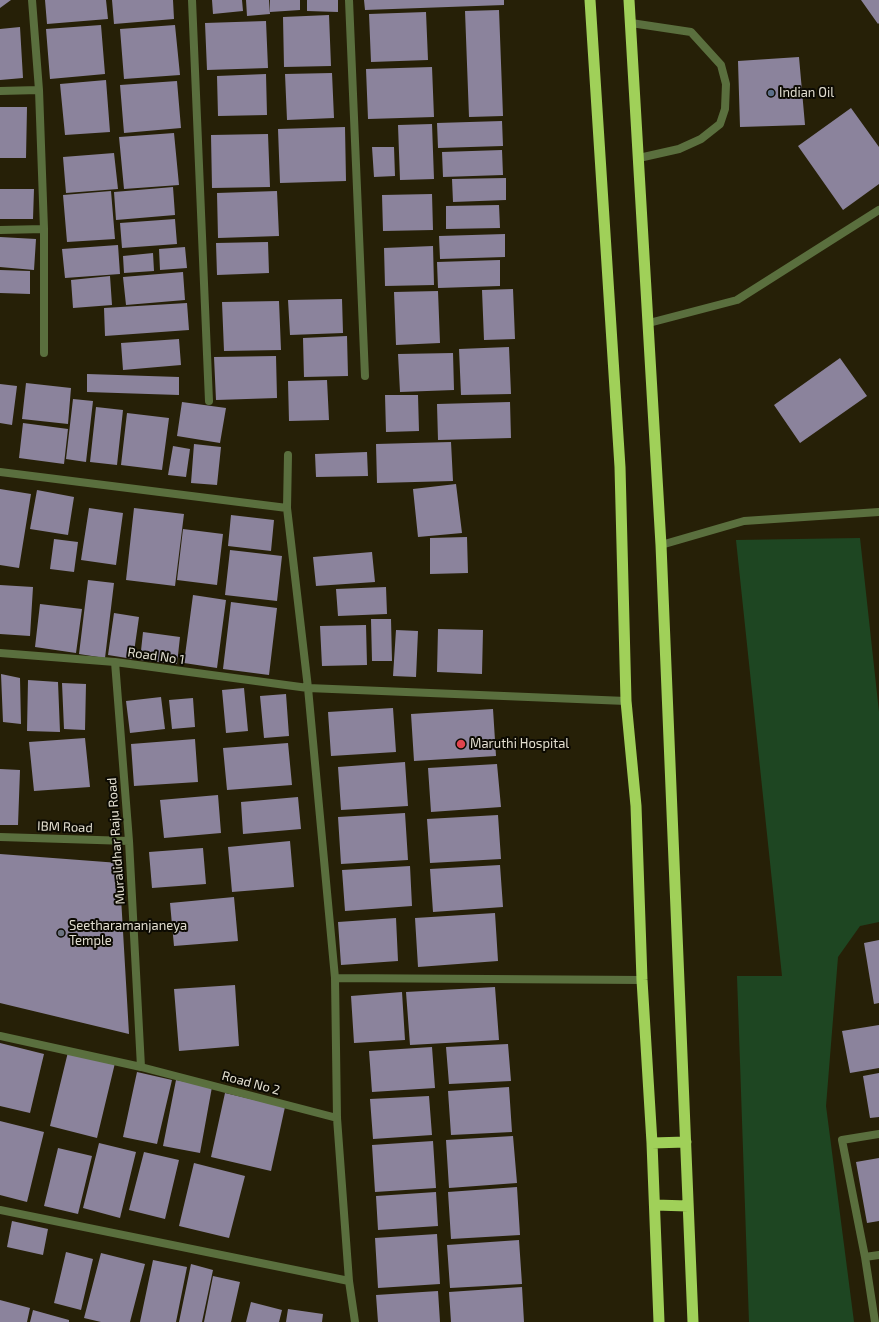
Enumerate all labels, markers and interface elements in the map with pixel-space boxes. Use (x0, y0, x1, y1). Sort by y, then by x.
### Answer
place label: Indian Oil (779, 85, 834, 101)
marker: Indian Oil (766, 88, 776, 98)
street label: Road No 1 (126, 644, 186, 668)
place label: Maruthi Hospital (470, 736, 569, 752)
marker: Maruthi Hospital (455, 738, 467, 750)
street label: Muralidhar Raju Road (104, 777, 128, 905)
street label: IBM Road (37, 818, 93, 836)
place label: Seetharamanjaneya Temple (69, 918, 187, 949)
marker: Seetharamanjaneya Temple (56, 928, 66, 938)
street label: Road No 2 (220, 1068, 282, 1098)

